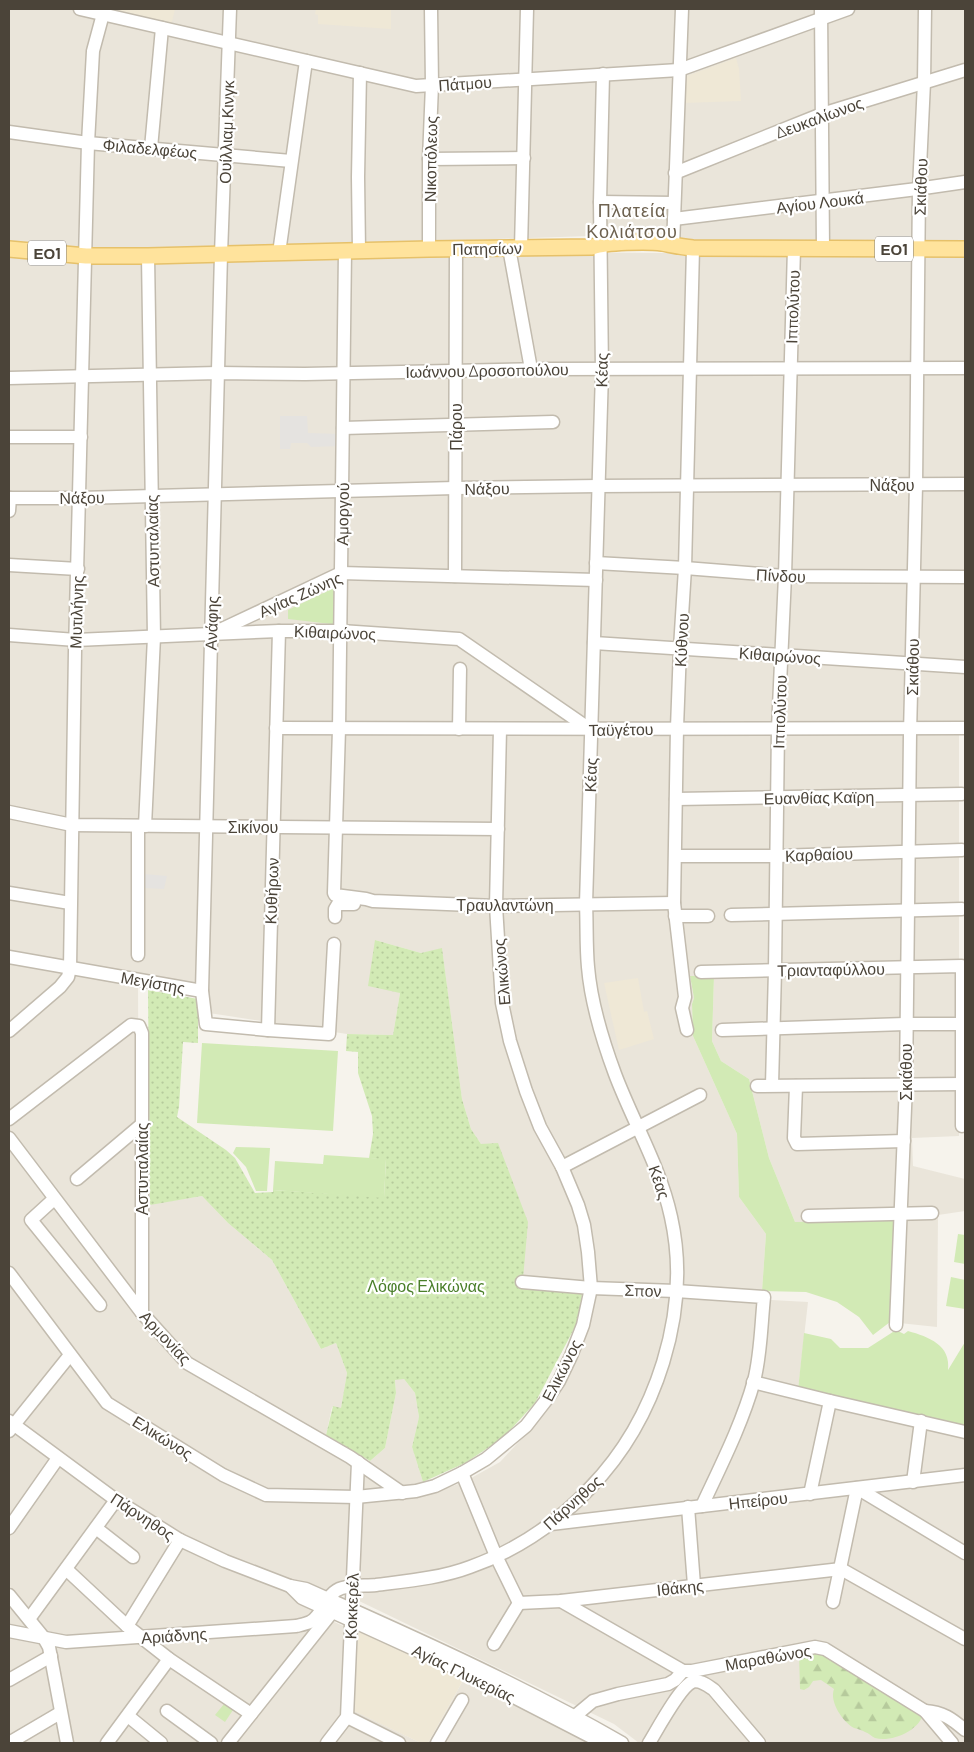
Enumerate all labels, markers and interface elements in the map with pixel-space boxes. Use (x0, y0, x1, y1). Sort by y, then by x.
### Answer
street label: Πάτμου (438, 72, 492, 94)
street label: Ουίλλιαμ Κινγκ (215, 79, 237, 184)
street label: Δευκαλίωνος (773, 92, 866, 142)
street label: Νικοπόλεως (420, 116, 440, 202)
street label: Φιλαδελφέως (102, 134, 198, 162)
street label: Σκιάθου (910, 158, 930, 216)
street label: Αγίου Λουκά (775, 187, 865, 217)
district label: Πλατεία Κολιάτσου (586, 199, 678, 242)
road number: ΕΟ1 (875, 236, 913, 262)
street label: Πατησίων (452, 238, 522, 258)
road number: ΕΟ1 (28, 240, 66, 266)
street label: Ιππολύτου (781, 270, 803, 344)
street label: Κέας (591, 352, 611, 388)
street label: Ιωάννου Δροσοπούλου (405, 359, 569, 381)
street label: Πάρου (446, 403, 465, 451)
street label: Νάξου (869, 475, 915, 495)
street label: Νάξου (464, 478, 510, 499)
street label: Αμοργού (332, 482, 352, 546)
street label: Νάξου (59, 487, 105, 508)
street label: Αστυπαλαίας (142, 494, 162, 588)
street label: Πίνδου (756, 564, 806, 586)
street label: Αγίας Ζώνης (255, 567, 345, 621)
street label: Μυτιλήνης (65, 575, 87, 649)
street label: Ανάφης (201, 595, 221, 651)
street label: Κύθνου (670, 613, 692, 667)
street label: Κιθαιρώνος (294, 621, 377, 643)
street label: Σκιάθου (902, 638, 922, 696)
street label: Κιθαιρώνος (738, 643, 822, 667)
street label: Ιππολύτου (768, 675, 790, 749)
street label: Ταϋγέτου (588, 719, 654, 739)
street label: Κέας (580, 757, 600, 793)
street label: Ευανθίας Καϊρη (764, 787, 874, 807)
street label: Σικίνου (228, 817, 278, 836)
street label: Καρθαίου (785, 843, 853, 865)
street label: Κυθήρων (260, 857, 282, 925)
street label: Τραυλαντώνη (456, 895, 554, 914)
street label: Ελικώνος (489, 937, 513, 1006)
street label: Τριανταφύλλου (777, 959, 885, 979)
street label: Μεγίστης (119, 967, 187, 997)
street label: Σκιάθου (896, 1043, 915, 1101)
street label: Αστυπαλαίας (132, 1122, 151, 1215)
street label: Κέας (645, 1162, 675, 1202)
park label: Λόφος Ελικώνας (367, 1276, 485, 1295)
street label: Σπον (624, 1280, 662, 1300)
street label: Αρμονίας (137, 1306, 196, 1368)
street label: Ελικώνος (537, 1336, 585, 1404)
street label: Ελικώνος (129, 1411, 197, 1463)
street label: Πάρνηθος (539, 1471, 605, 1533)
street label: Ηπείρου (727, 1487, 789, 1513)
street label: Πάρνηθος (108, 1488, 179, 1544)
street label: Κοκκερέλ (340, 1572, 362, 1640)
street label: Ιθάκης (656, 1575, 705, 1599)
street label: Αριάδνης (140, 1623, 208, 1647)
street label: Αγίας Γλυκερίας (409, 1640, 519, 1706)
street label: Μαραθώνος (724, 1640, 813, 1674)

